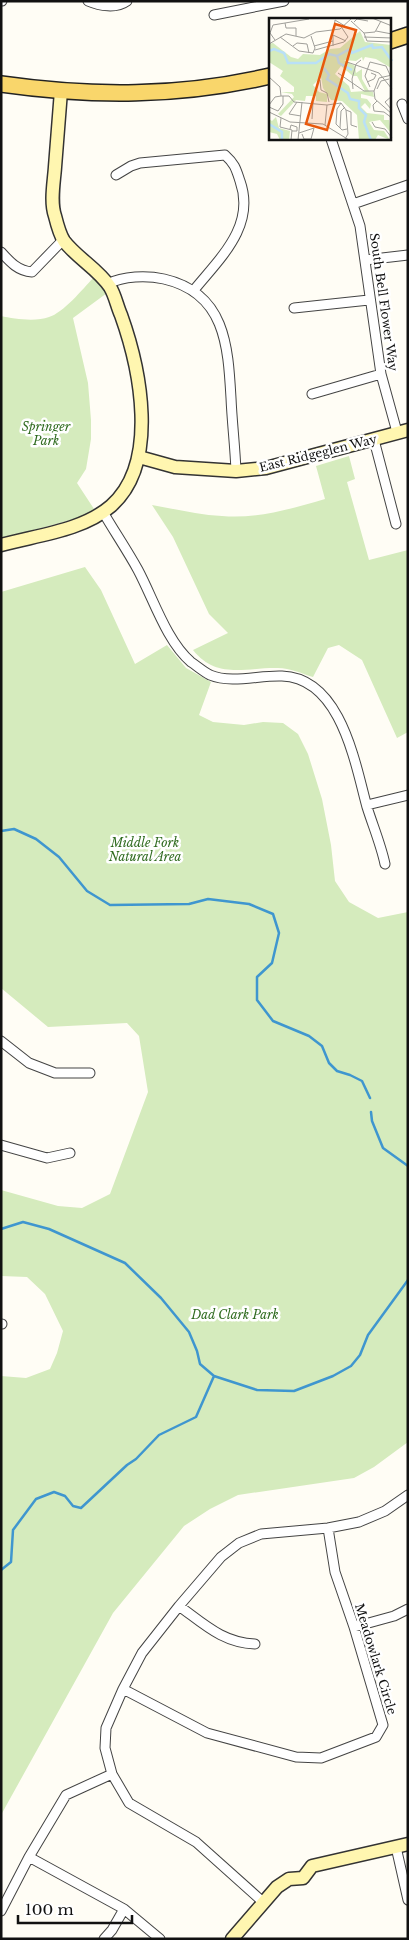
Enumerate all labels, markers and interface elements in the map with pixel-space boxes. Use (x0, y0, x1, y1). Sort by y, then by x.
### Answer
inset map (269, 18, 392, 140)
street label: South Bell Flower Way (367, 232, 401, 372)
park label: Springer Park (22, 419, 71, 448)
street label: East Ridgeglen Way (258, 431, 379, 475)
park label: Middle Fork Natural Area (108, 835, 181, 864)
park label: Dad Clark Park (190, 1307, 279, 1322)
street label: Meadowlark Circle (352, 1602, 400, 1717)
scale bar (18, 1892, 131, 1924)
text: 100 m (25, 1900, 74, 1919)

